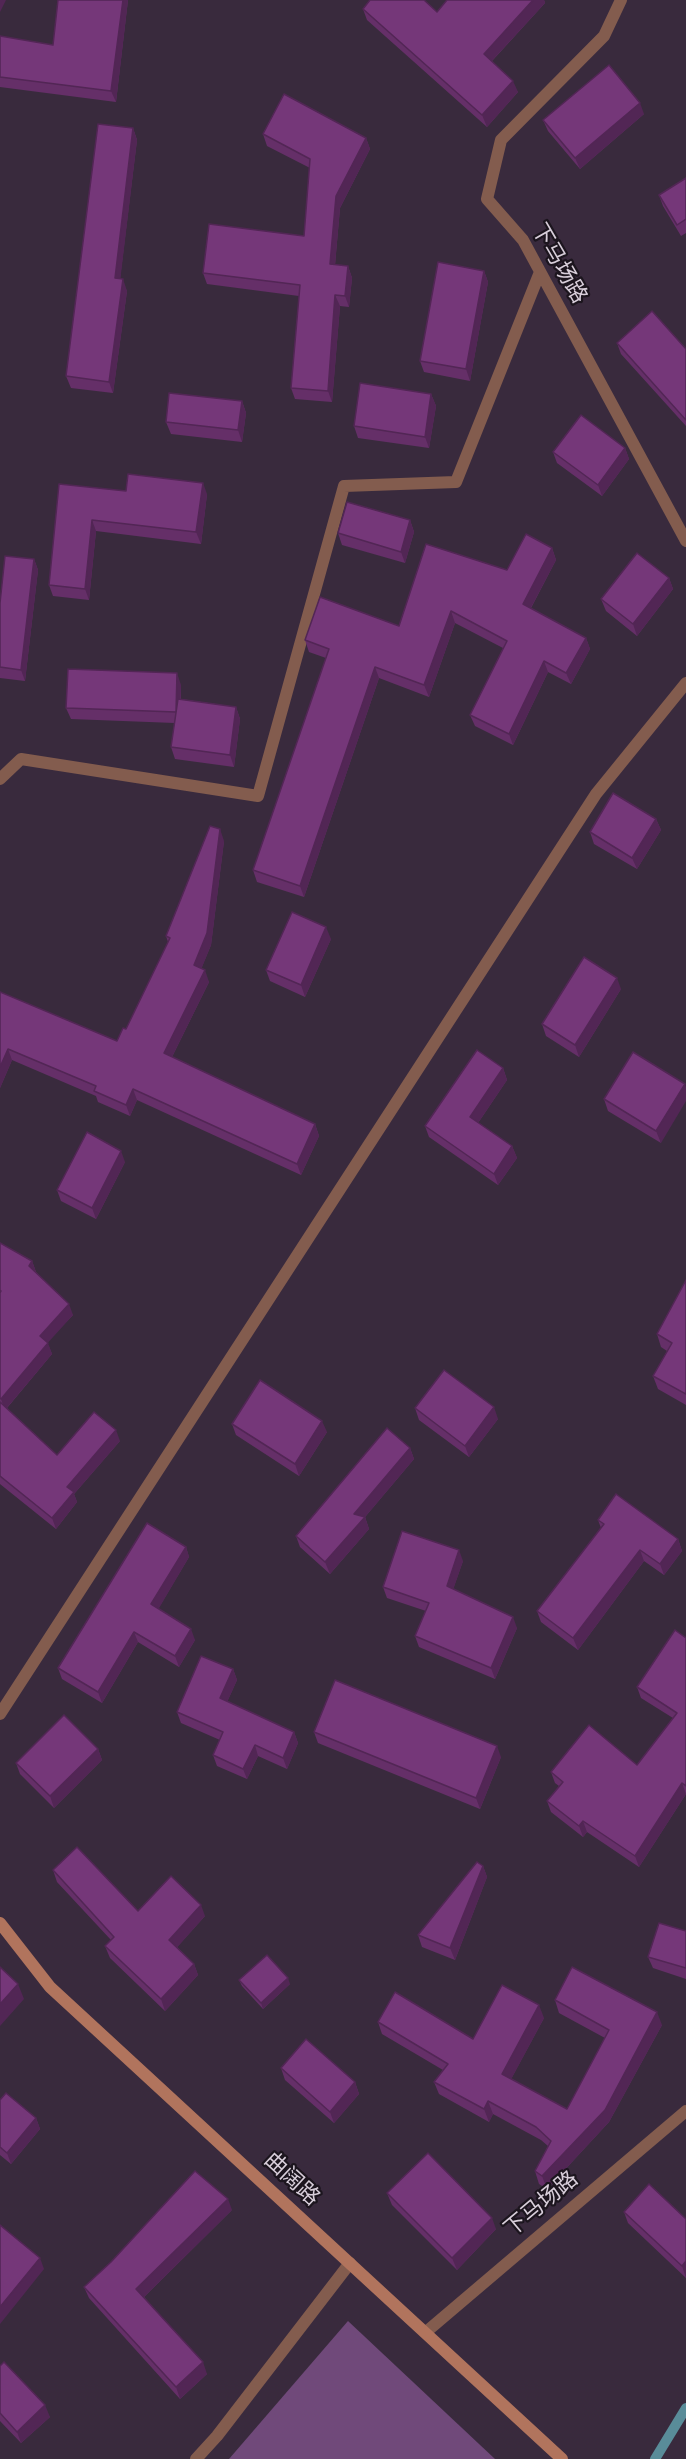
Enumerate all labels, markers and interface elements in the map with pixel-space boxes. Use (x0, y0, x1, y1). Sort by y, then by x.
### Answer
street label: 下马场路 (525, 219, 591, 309)
street label: 曲阔路 (258, 2148, 324, 2212)
street label: 下马场路 (500, 2167, 584, 2243)

